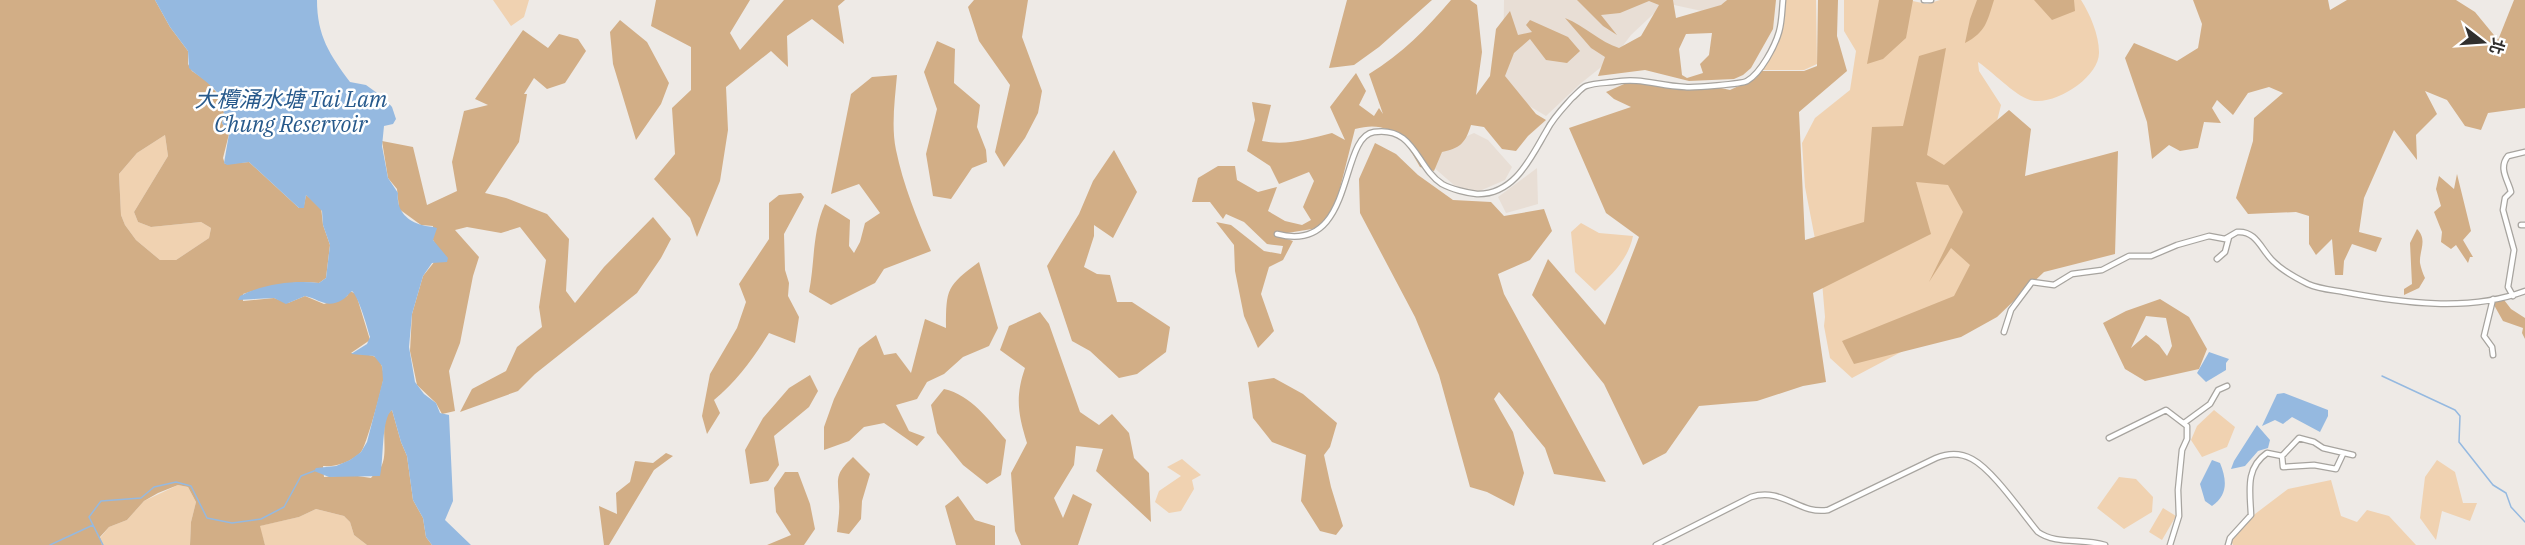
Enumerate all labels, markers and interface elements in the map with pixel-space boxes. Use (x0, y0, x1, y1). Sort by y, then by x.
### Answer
north arrow (2453, 12, 2513, 72)
text: 北 (2485, 36, 2509, 57)
water label: 大欖涌水塘 Tai Lam Chung Reservoir (195, 84, 388, 138)

